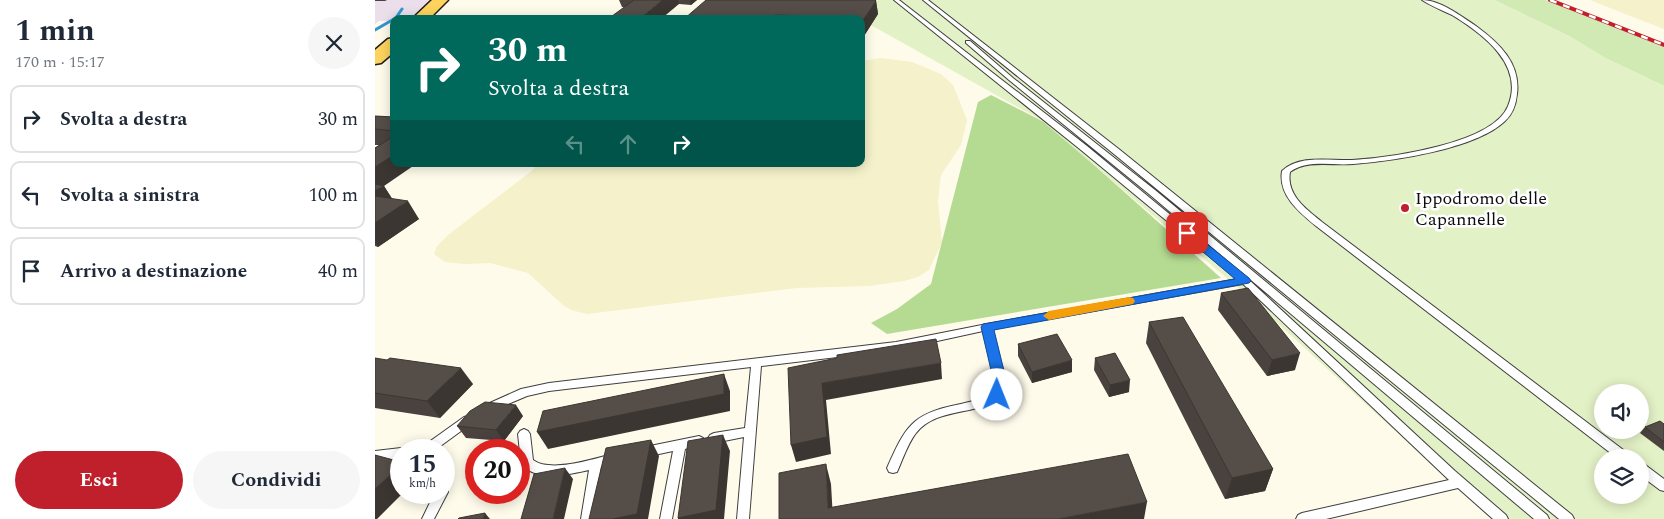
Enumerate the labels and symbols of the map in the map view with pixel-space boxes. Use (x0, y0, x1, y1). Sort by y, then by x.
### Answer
place label: Ippodromo delle Capannelle (1415, 185, 1547, 233)
marker: Ippodromo delle Capannelle (1399, 202, 1411, 214)
pin (1166, 212, 1208, 254)
position arrow (970, 368, 1022, 420)
speed limit sign: 20 (465, 439, 530, 504)

